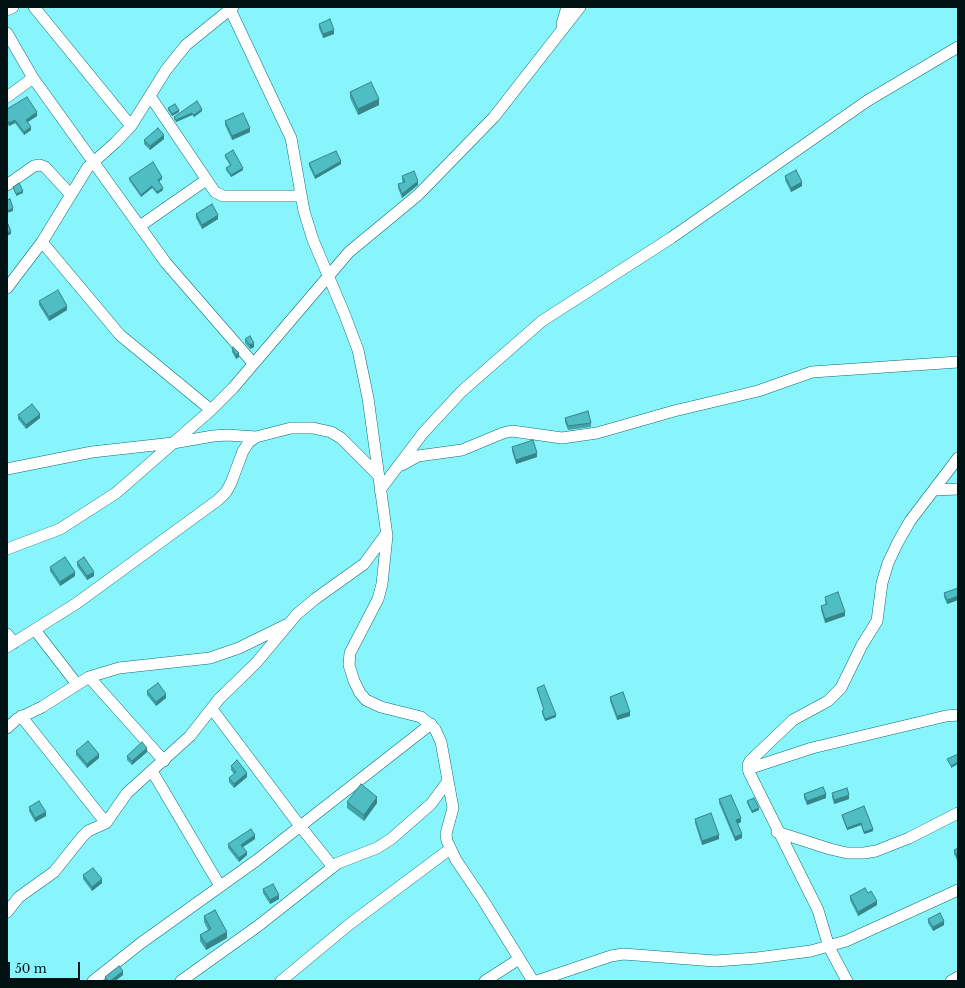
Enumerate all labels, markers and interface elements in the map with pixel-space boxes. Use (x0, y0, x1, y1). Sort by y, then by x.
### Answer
scale bar (10, 954, 82, 980)
text: 50 m (15, 961, 47, 976)

